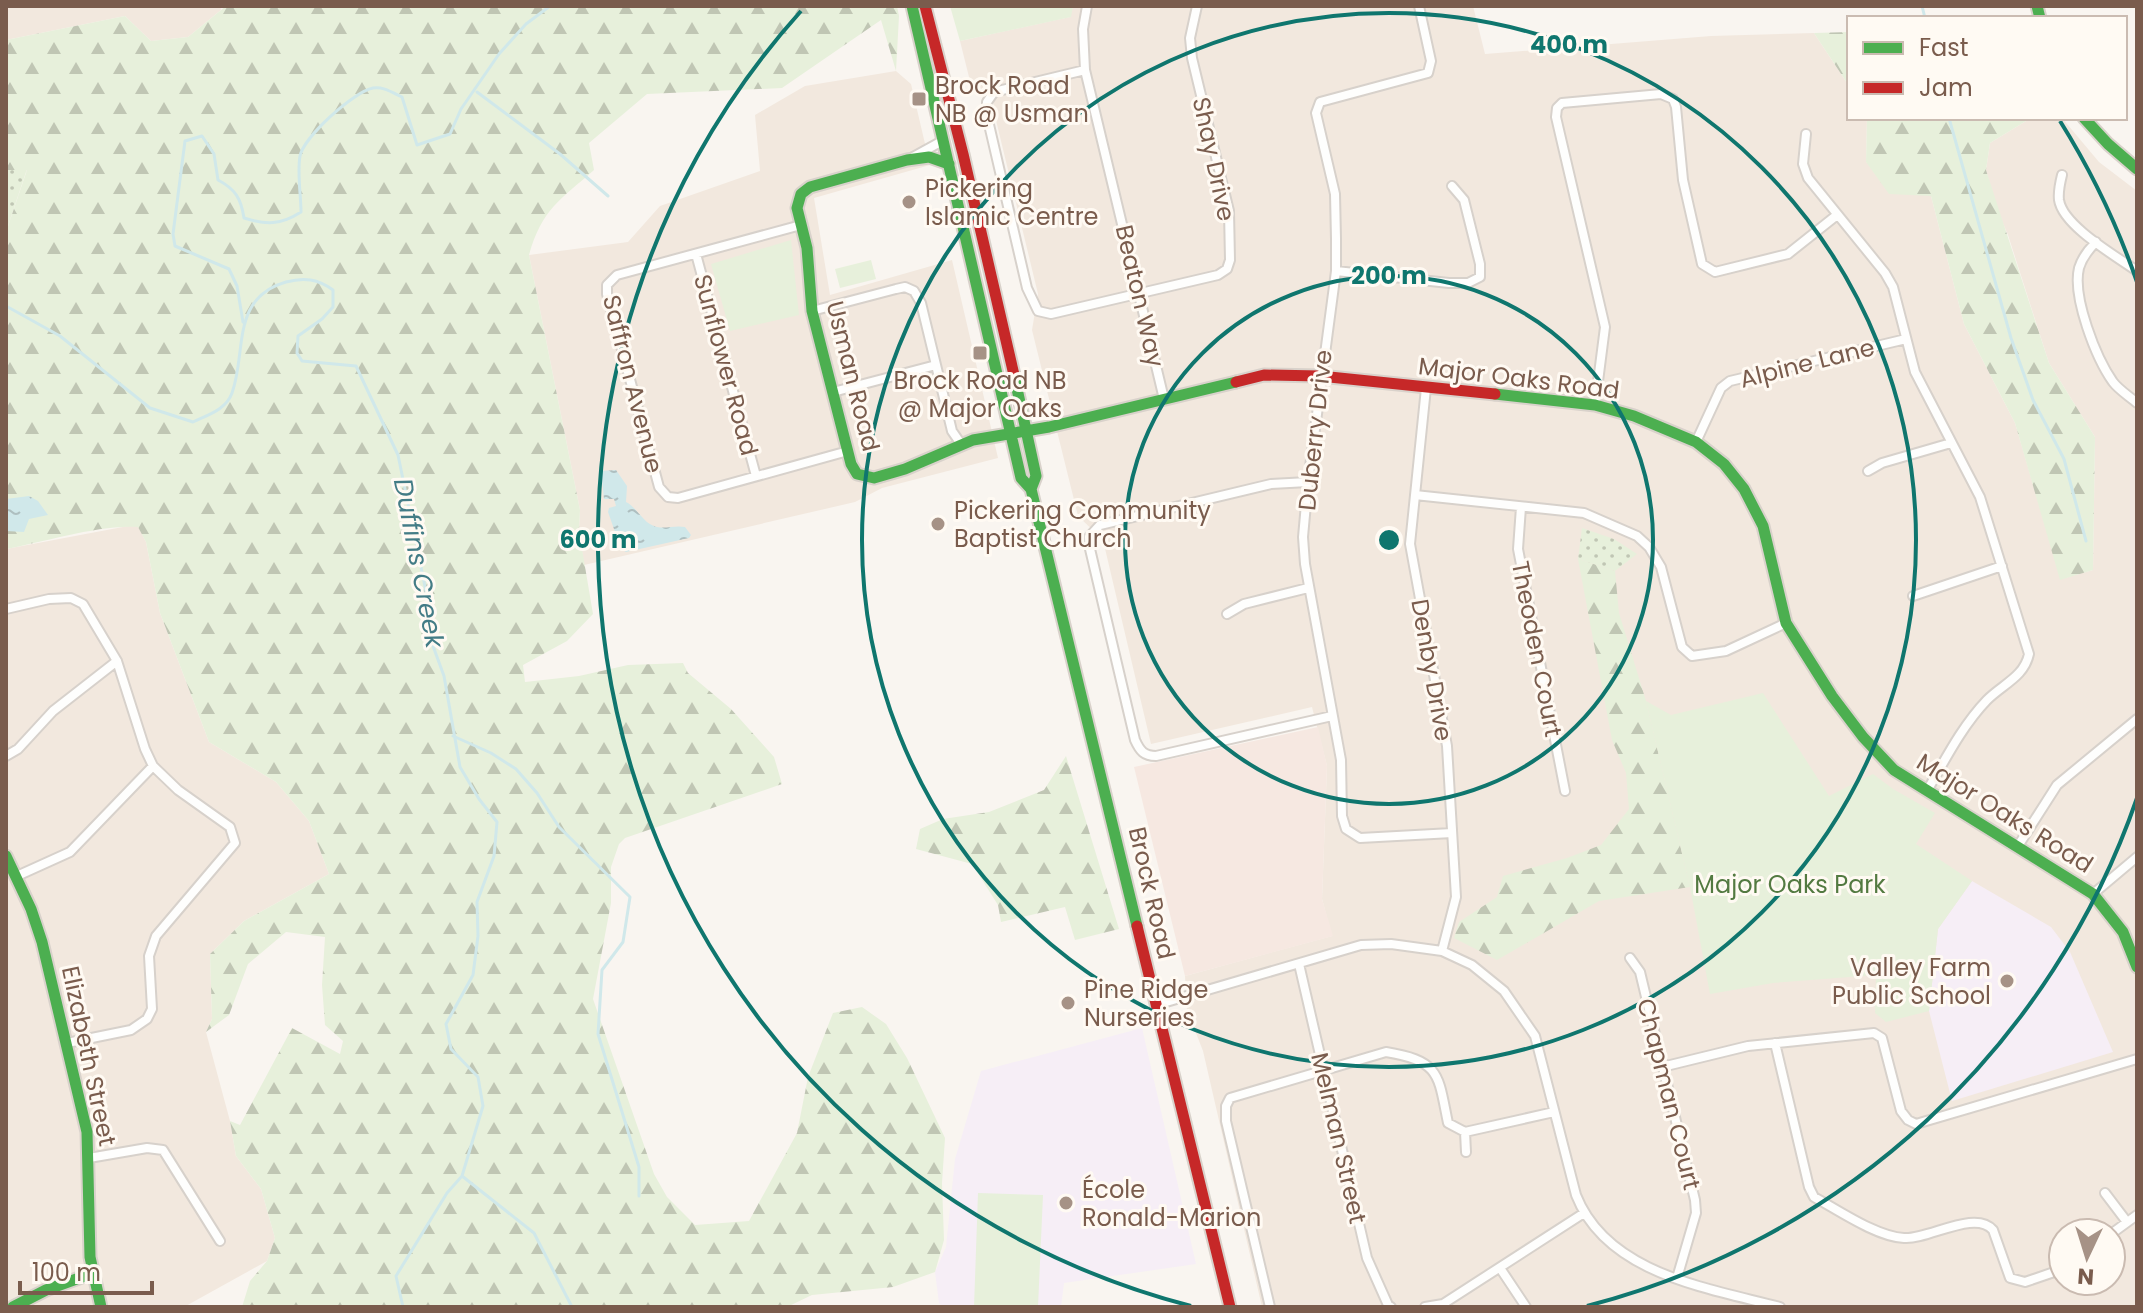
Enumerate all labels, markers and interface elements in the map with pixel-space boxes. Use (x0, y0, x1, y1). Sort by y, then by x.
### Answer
legend (1847, 16, 2127, 120)
text: 400 m (1530, 28, 1608, 61)
text: Fast (1919, 31, 1969, 64)
place label: Brock Road NB @ Usman (935, 69, 1089, 130)
text: Jam (1919, 71, 1973, 104)
marker: Brock Road NB @ Usman (910, 90, 928, 108)
street label: Shay Drive (1185, 94, 1243, 224)
place label: Pickering Islamic Centre (925, 172, 1099, 233)
marker: Pickering Islamic Centre (900, 193, 918, 211)
street label: Beaton Way (1108, 222, 1172, 371)
text: 200 m (1351, 259, 1427, 292)
street label: Sunflower Road (686, 271, 766, 459)
street label: Saffron Avenue (595, 292, 671, 476)
street label: Usman Road (818, 297, 888, 455)
street label: Alpine Lane (1736, 330, 1878, 396)
marker: Brock Road NB @ Major Oaks (971, 344, 989, 362)
street label: Duberry Drive (1290, 348, 1340, 512)
street label: Major Oaks Road (1417, 349, 1621, 407)
place label: Brock Road NB @ Major Oaks (894, 364, 1066, 425)
water label: Duffins Creek (385, 475, 453, 652)
place label: Pickering Community Baptist Church (954, 494, 1211, 555)
marker: Pickering Community Baptist Church (929, 515, 947, 533)
text: 600 m (559, 523, 637, 556)
centre of rings (1375, 526, 1403, 554)
street label: Theoden Court (1504, 558, 1570, 740)
street label: Denby Drive (1403, 596, 1461, 744)
street label: Major Oaks Road (1910, 745, 2100, 881)
street label: Brock Road (1121, 824, 1183, 962)
park label: Major Oaks Park (1694, 868, 1886, 901)
place label: Valley Farm Public School (1832, 951, 1991, 1012)
street label: Elizabeth Street (54, 963, 124, 1149)
marker: Valley Farm Public School (1998, 972, 2016, 990)
place label: Pine Ridge Nurseries (1084, 973, 1208, 1034)
marker: Pine Ridge Nurseries (1059, 994, 1077, 1012)
street label: Chapman Court (1629, 995, 1709, 1193)
street label: Melman Street (1303, 1049, 1375, 1227)
place label: École Ronald-Marion (1082, 1173, 1261, 1234)
marker: École Ronald-Marion (1057, 1194, 1075, 1212)
north arrow (2047, 1217, 2127, 1297)
scale bar (20, 1245, 152, 1295)
text: 100 m (32, 1256, 101, 1289)
text: N (2076, 1260, 2095, 1292)

